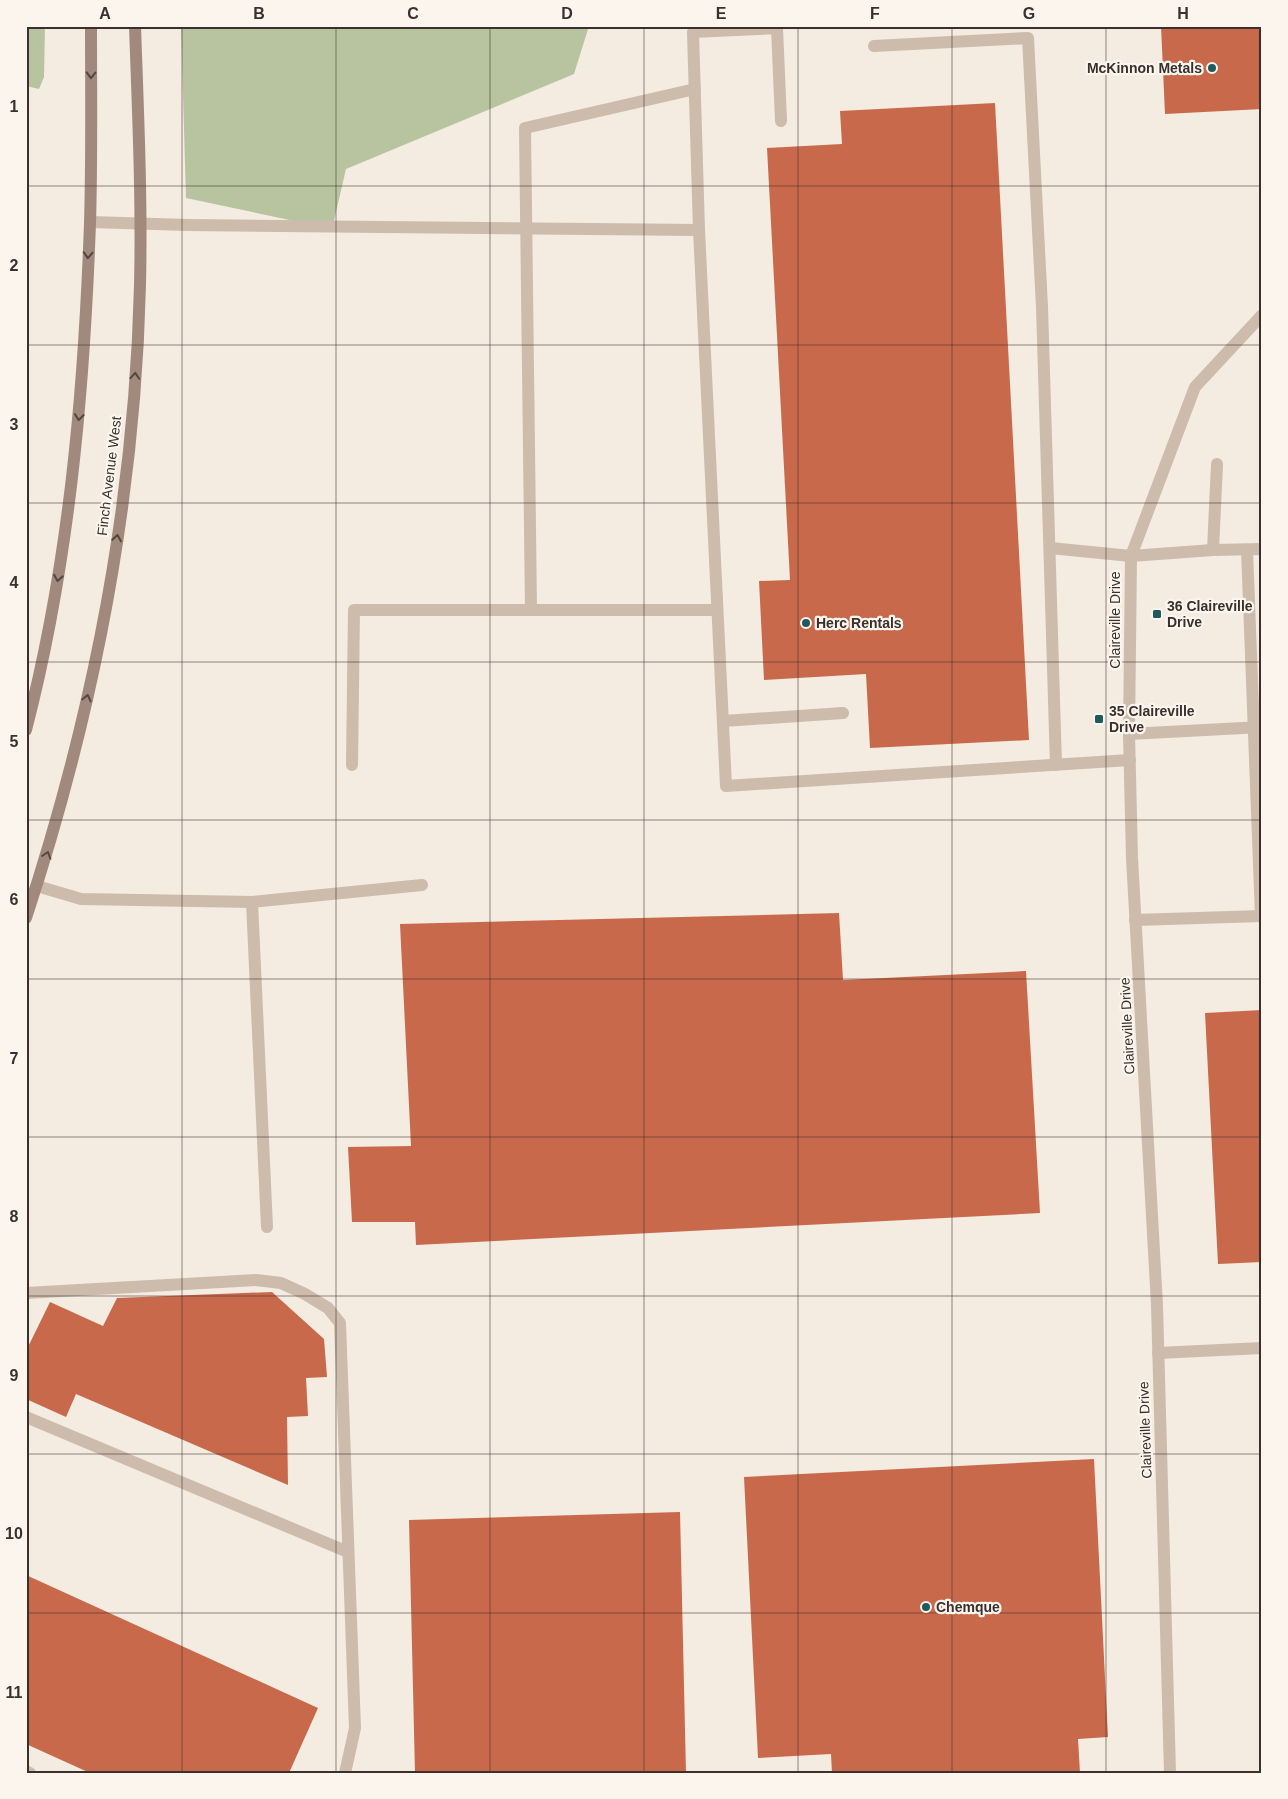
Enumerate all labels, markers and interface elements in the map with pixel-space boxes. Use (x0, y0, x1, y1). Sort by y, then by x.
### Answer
text: A (99, 5, 111, 22)
text: B (253, 5, 265, 22)
text: C (407, 5, 419, 22)
text: D (561, 5, 573, 22)
text: E (716, 5, 727, 22)
text: F (870, 5, 880, 22)
text: G (1023, 5, 1035, 22)
text: H (1177, 5, 1189, 22)
place label: McKinnon Metals (1087, 60, 1202, 76)
marker: McKinnon Metals (1206, 62, 1218, 74)
one-way arrow (86, 72, 96, 79)
text: 1 (10, 98, 19, 115)
one-way arrow (83, 251, 94, 259)
text: 2 (10, 257, 19, 274)
one-way arrow (129, 372, 140, 380)
one-way arrow (74, 413, 85, 421)
street label: Finch Avenue West (94, 415, 124, 537)
text: 3 (10, 416, 19, 433)
one-way arrow (112, 533, 122, 542)
street label: Claireville Drive (1107, 571, 1123, 669)
text: 4 (10, 574, 19, 591)
one-way arrow (54, 574, 64, 583)
place label: 36 Claireville Drive (1167, 598, 1253, 630)
marker: 36 Claireville Drive (1151, 608, 1163, 620)
place label: Herc Rentals (816, 615, 902, 631)
marker: Herc Rentals (800, 617, 812, 629)
one-way arrow (81, 693, 92, 702)
place label: 35 Claireville Drive (1109, 703, 1195, 735)
marker: 35 Claireville Drive (1093, 713, 1105, 725)
text: 5 (10, 733, 19, 750)
one-way arrow (41, 851, 51, 859)
text: 6 (10, 891, 19, 908)
street label: Claireville Drive (1116, 977, 1138, 1075)
text: 7 (10, 1050, 19, 1067)
text: 8 (10, 1208, 19, 1225)
text: 9 (10, 1367, 19, 1384)
street label: Claireville Drive (1135, 1381, 1155, 1479)
text: 10 (5, 1525, 23, 1542)
place label: Chemque (936, 1599, 1000, 1615)
marker: Chemque (920, 1601, 932, 1613)
text: 11 (6, 1684, 23, 1701)

